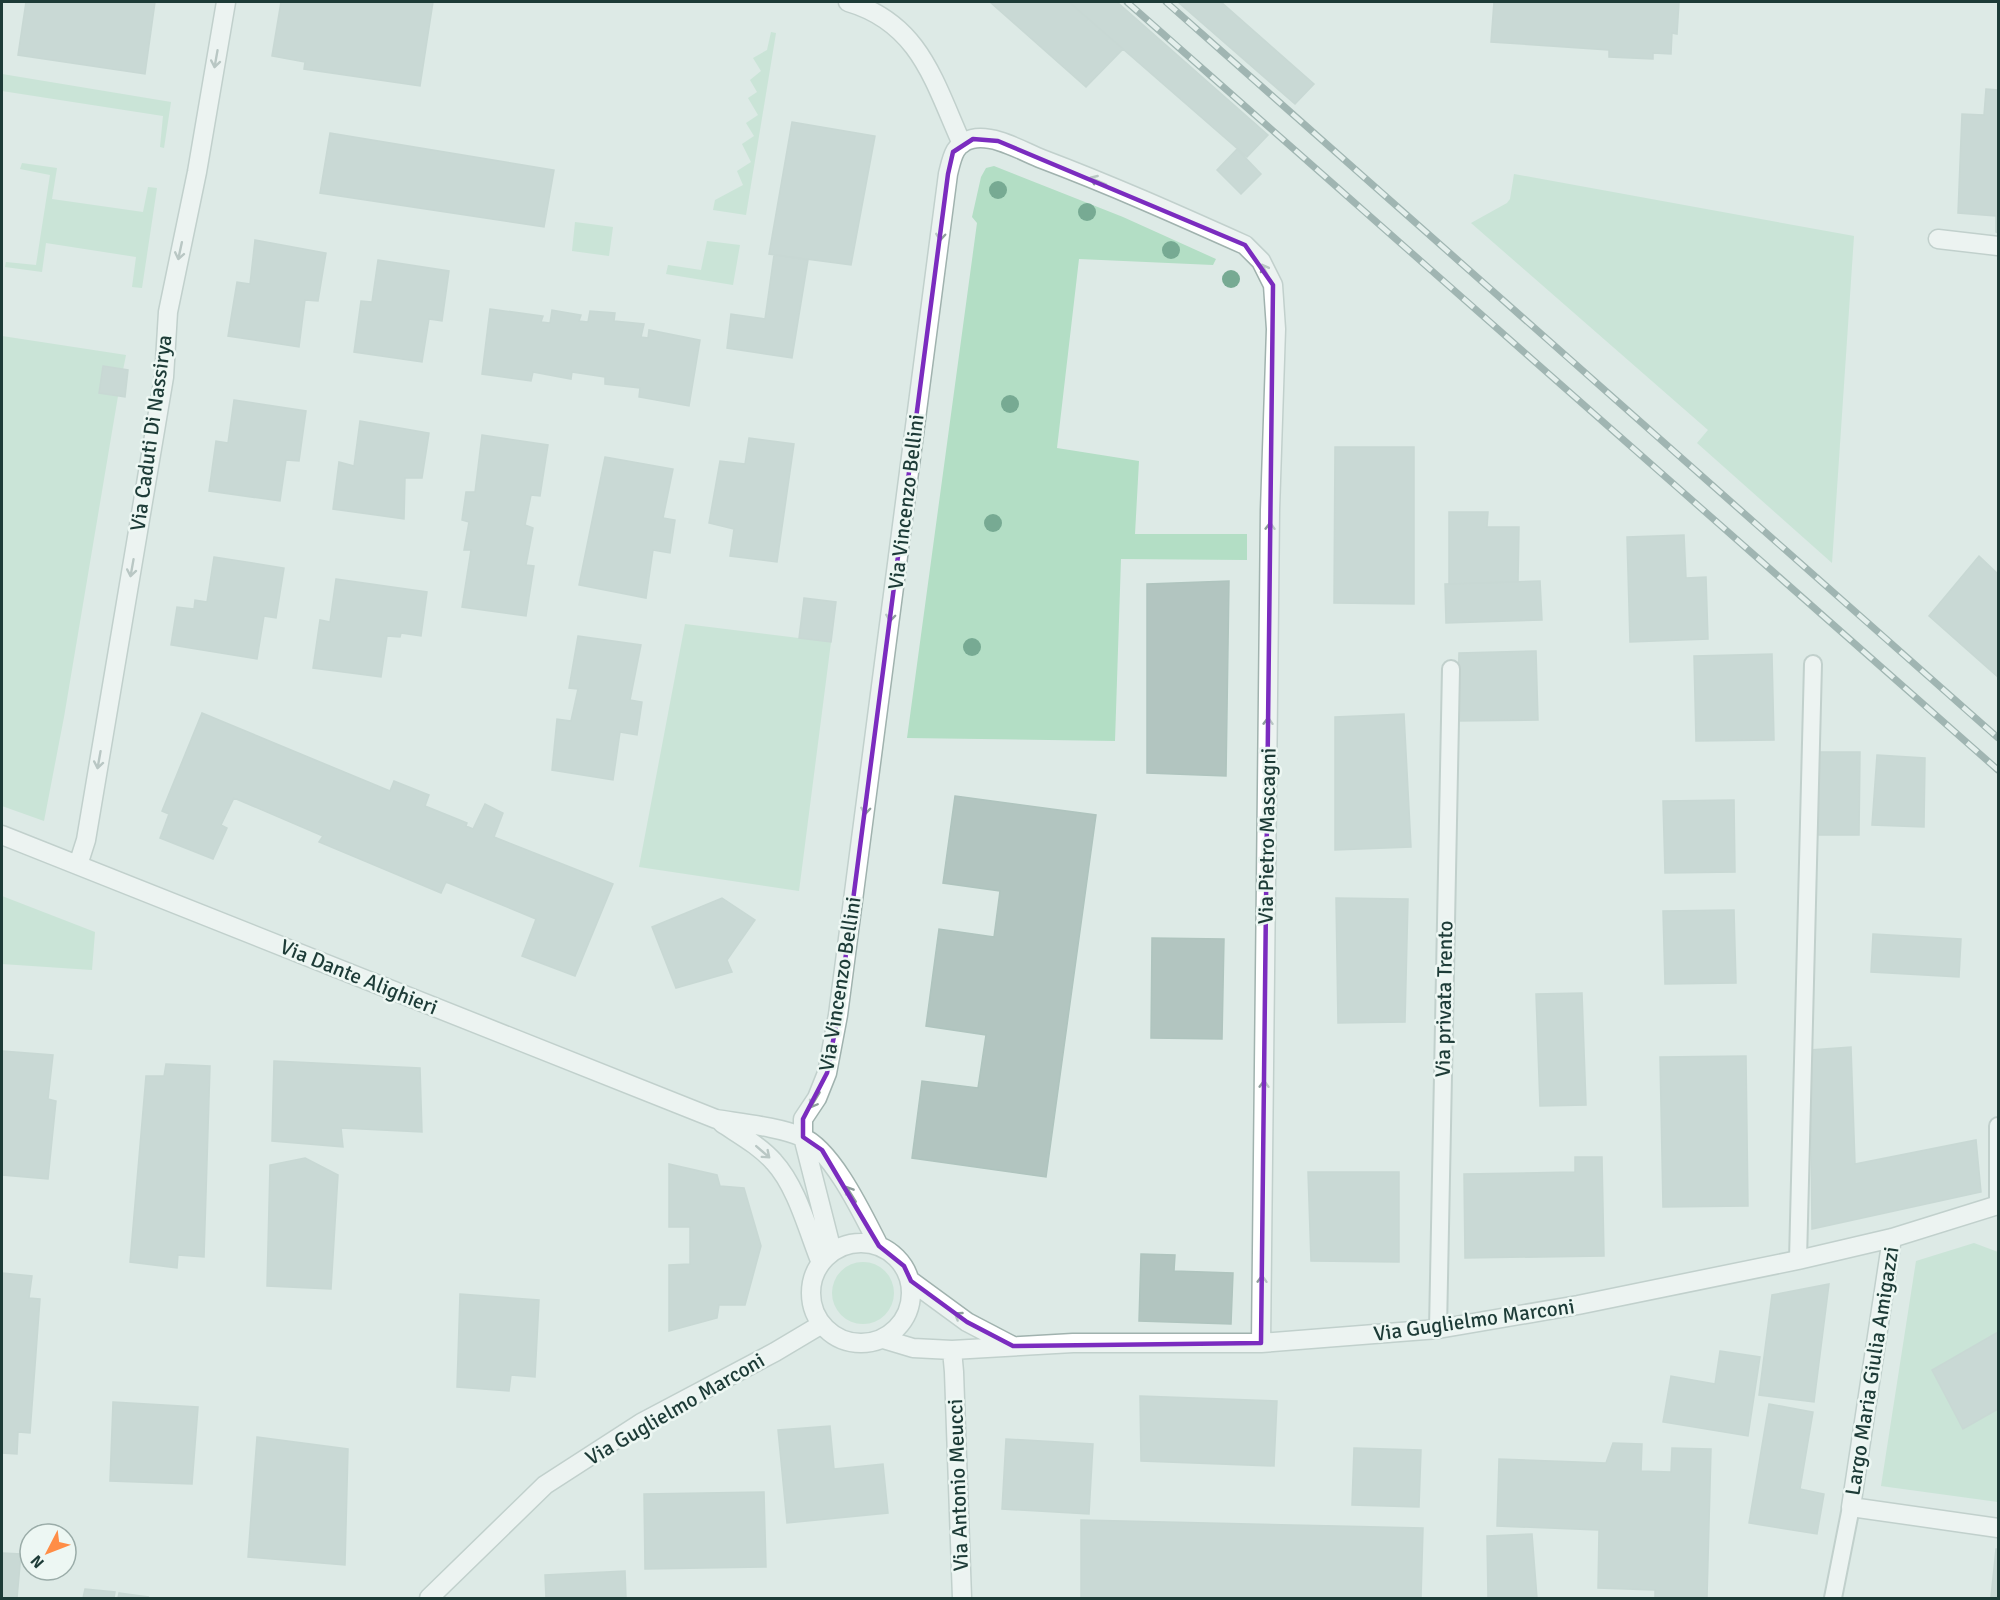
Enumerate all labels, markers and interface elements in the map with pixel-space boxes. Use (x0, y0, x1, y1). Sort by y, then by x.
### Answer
one-way arrow (210, 49, 221, 69)
one-way arrow (1090, 175, 1108, 186)
one-way arrow (935, 222, 946, 241)
one-way arrow (174, 241, 185, 260)
one-way arrow (1260, 264, 1272, 282)
street label: Via Caduti Di Nassirya (124, 333, 178, 533)
street label: Via Vincenzo Bellini (882, 413, 930, 591)
one-way arrow (1264, 522, 1276, 542)
one-way arrow (126, 557, 137, 577)
one-way arrow (886, 602, 897, 622)
one-way arrow (1262, 717, 1274, 737)
street label: Via Pietro Mascagni (1252, 747, 1282, 925)
one-way arrow (93, 750, 104, 769)
one-way arrow (860, 796, 871, 816)
street label: Via Vincenzo Bellini (813, 895, 867, 1073)
street label: Via privata Trento (1430, 920, 1458, 1078)
street label: Via Dante Alighieri (276, 934, 442, 1020)
one-way arrow (1258, 1080, 1270, 1100)
one-way arrow (808, 1091, 820, 1108)
one-way arrow (755, 1145, 771, 1159)
one-way arrow (845, 1186, 857, 1203)
street label: Largo Maria Giulia Amigazzi (1839, 1245, 1905, 1497)
one-way arrow (1256, 1275, 1268, 1295)
street label: Via Guglielmo Marconi (1372, 1293, 1576, 1347)
one-way arrow (954, 1312, 970, 1324)
street label: Via Guglielmo Marconi (581, 1347, 769, 1471)
street label: Via Antonio Meucci (942, 1398, 974, 1572)
north arrow (18, 1522, 78, 1582)
text: N (26, 1551, 49, 1572)

